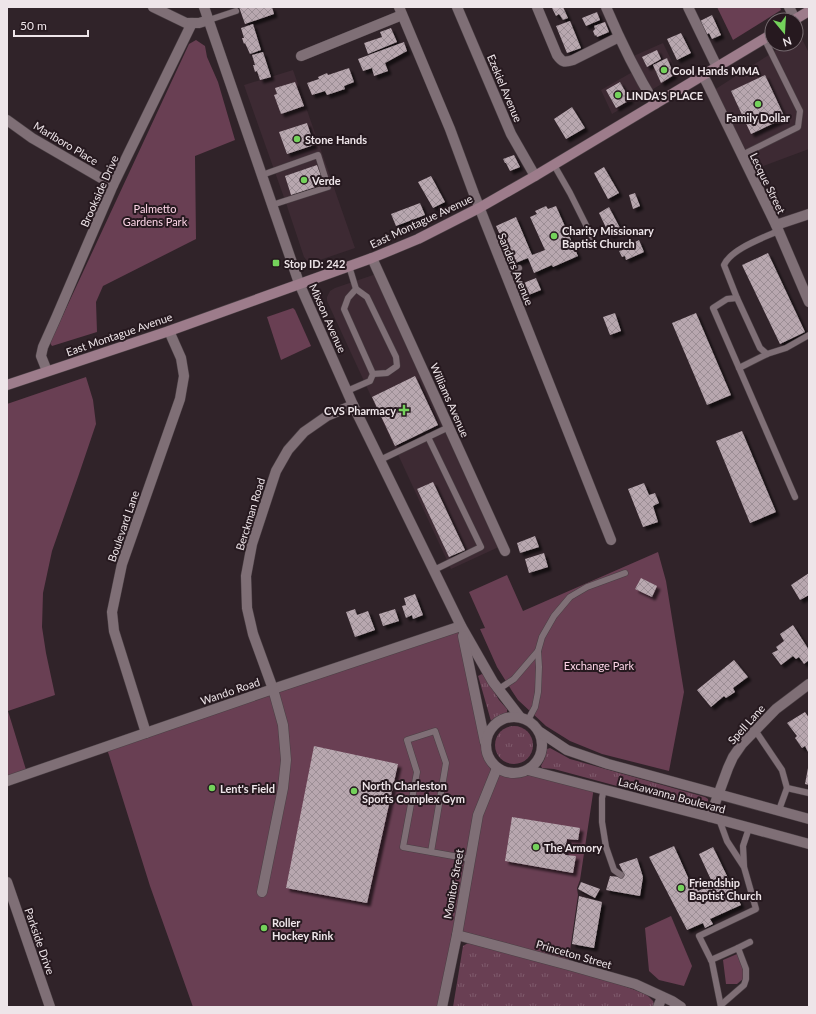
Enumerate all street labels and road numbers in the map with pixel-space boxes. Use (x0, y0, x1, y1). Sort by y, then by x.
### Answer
street label: Ezekiel Avenue (485, 52, 525, 124)
street label: Marlboro Place (31, 119, 101, 167)
street label: Lecque Street (748, 150, 788, 216)
street label: Brookside Drive (77, 153, 121, 229)
street label: East Montague Avenue (368, 191, 474, 250)
street label: Sanders Avenue (496, 231, 537, 307)
street label: Mixson Avenue (307, 281, 349, 355)
street label: East Montague Avenue (64, 310, 174, 358)
street label: Williams Avenue (428, 361, 472, 439)
street label: Berckman Road (233, 476, 267, 552)
street label: Boulevard Lane (105, 488, 141, 563)
street label: Wando Road (199, 675, 261, 707)
street label: Spell Lane (725, 701, 767, 747)
street label: Lackawanna Boulevard (617, 774, 727, 816)
street label: Monitor Street (440, 848, 466, 920)
street label: Parkside Drive (22, 906, 58, 976)
street label: Princeton Street (535, 937, 613, 971)

